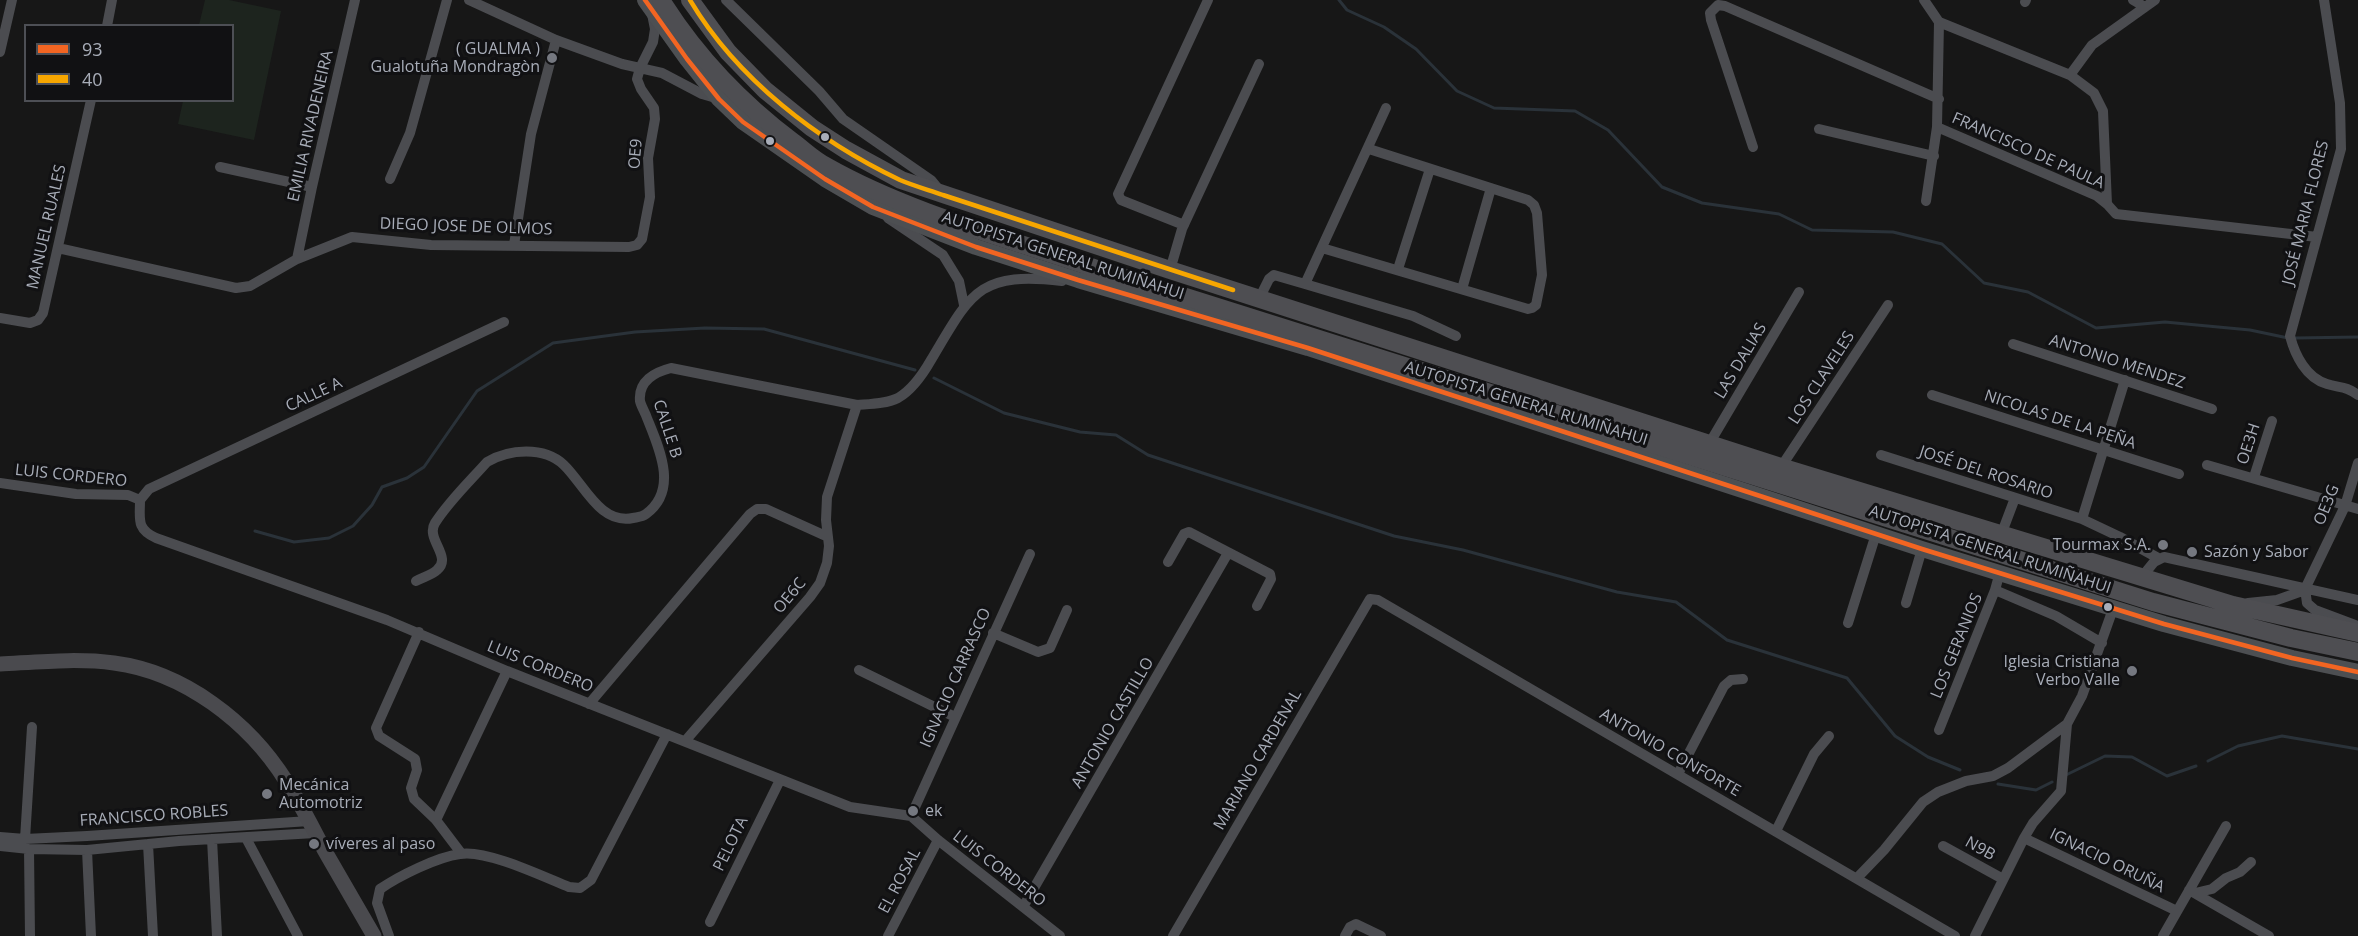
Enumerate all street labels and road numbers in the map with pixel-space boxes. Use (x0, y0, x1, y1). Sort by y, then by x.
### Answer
street label: EMILIA RIVADENEIRA (284, 48, 338, 204)
street label: FRANCISCO DE PAULA (1949, 109, 2107, 193)
street label: OE9 (625, 138, 647, 170)
street label: JOSÉ MARIA FLORES (2279, 139, 2333, 287)
street label: MANUEL RUALES (23, 163, 71, 291)
street label: AUTOPISTA GENERAL RUMIÑAHUI (940, 208, 1186, 304)
street label: DIEGO JOSE DE OLMOS (379, 214, 553, 240)
street label: LAS DALIAS (1711, 320, 1771, 402)
street label: LOS CLAVELES (1785, 328, 1859, 428)
street label: ANTONIO MENDEZ (2047, 331, 2187, 393)
street label: AUTOPISTA GENERAL RUMIÑAHUI (1402, 358, 1650, 450)
street label: CALLE A (283, 374, 345, 416)
street label: NICOLAS DE LA PEÑA (1982, 386, 2138, 454)
street label: CALLE B (649, 397, 685, 461)
street label: OE3H (2233, 421, 2265, 467)
street label: JOSÉ DEL ROSARIO (1917, 442, 2055, 504)
street label: LUIS CORDERO (14, 461, 128, 491)
street label: OE3G (2310, 482, 2344, 528)
street label: AUTOPISTA GENERAL RUMIÑAHUI (1867, 502, 2113, 598)
street label: OE6C (770, 574, 810, 618)
street label: LOS GERANIOS (1927, 590, 1987, 702)
street label: IGNACIO CARRASCO (917, 605, 995, 751)
street label: LUIS CORDERO (484, 637, 596, 697)
street label: ANTONIO CASTILLO (1068, 654, 1158, 792)
street label: MARIANO CARDENAL (1210, 686, 1306, 834)
street label: ANTONIO CONFORTE (1596, 705, 1744, 801)
street label: FRANCISCO ROBLES (79, 801, 229, 831)
street label: PELOTA (710, 814, 752, 874)
street label: IGNACIO ORUÑA (2046, 825, 2168, 897)
street label: LUIS CORDERO (949, 827, 1049, 911)
street label: N9B (1962, 833, 1998, 865)
street label: EL ROSAL (875, 845, 925, 917)

